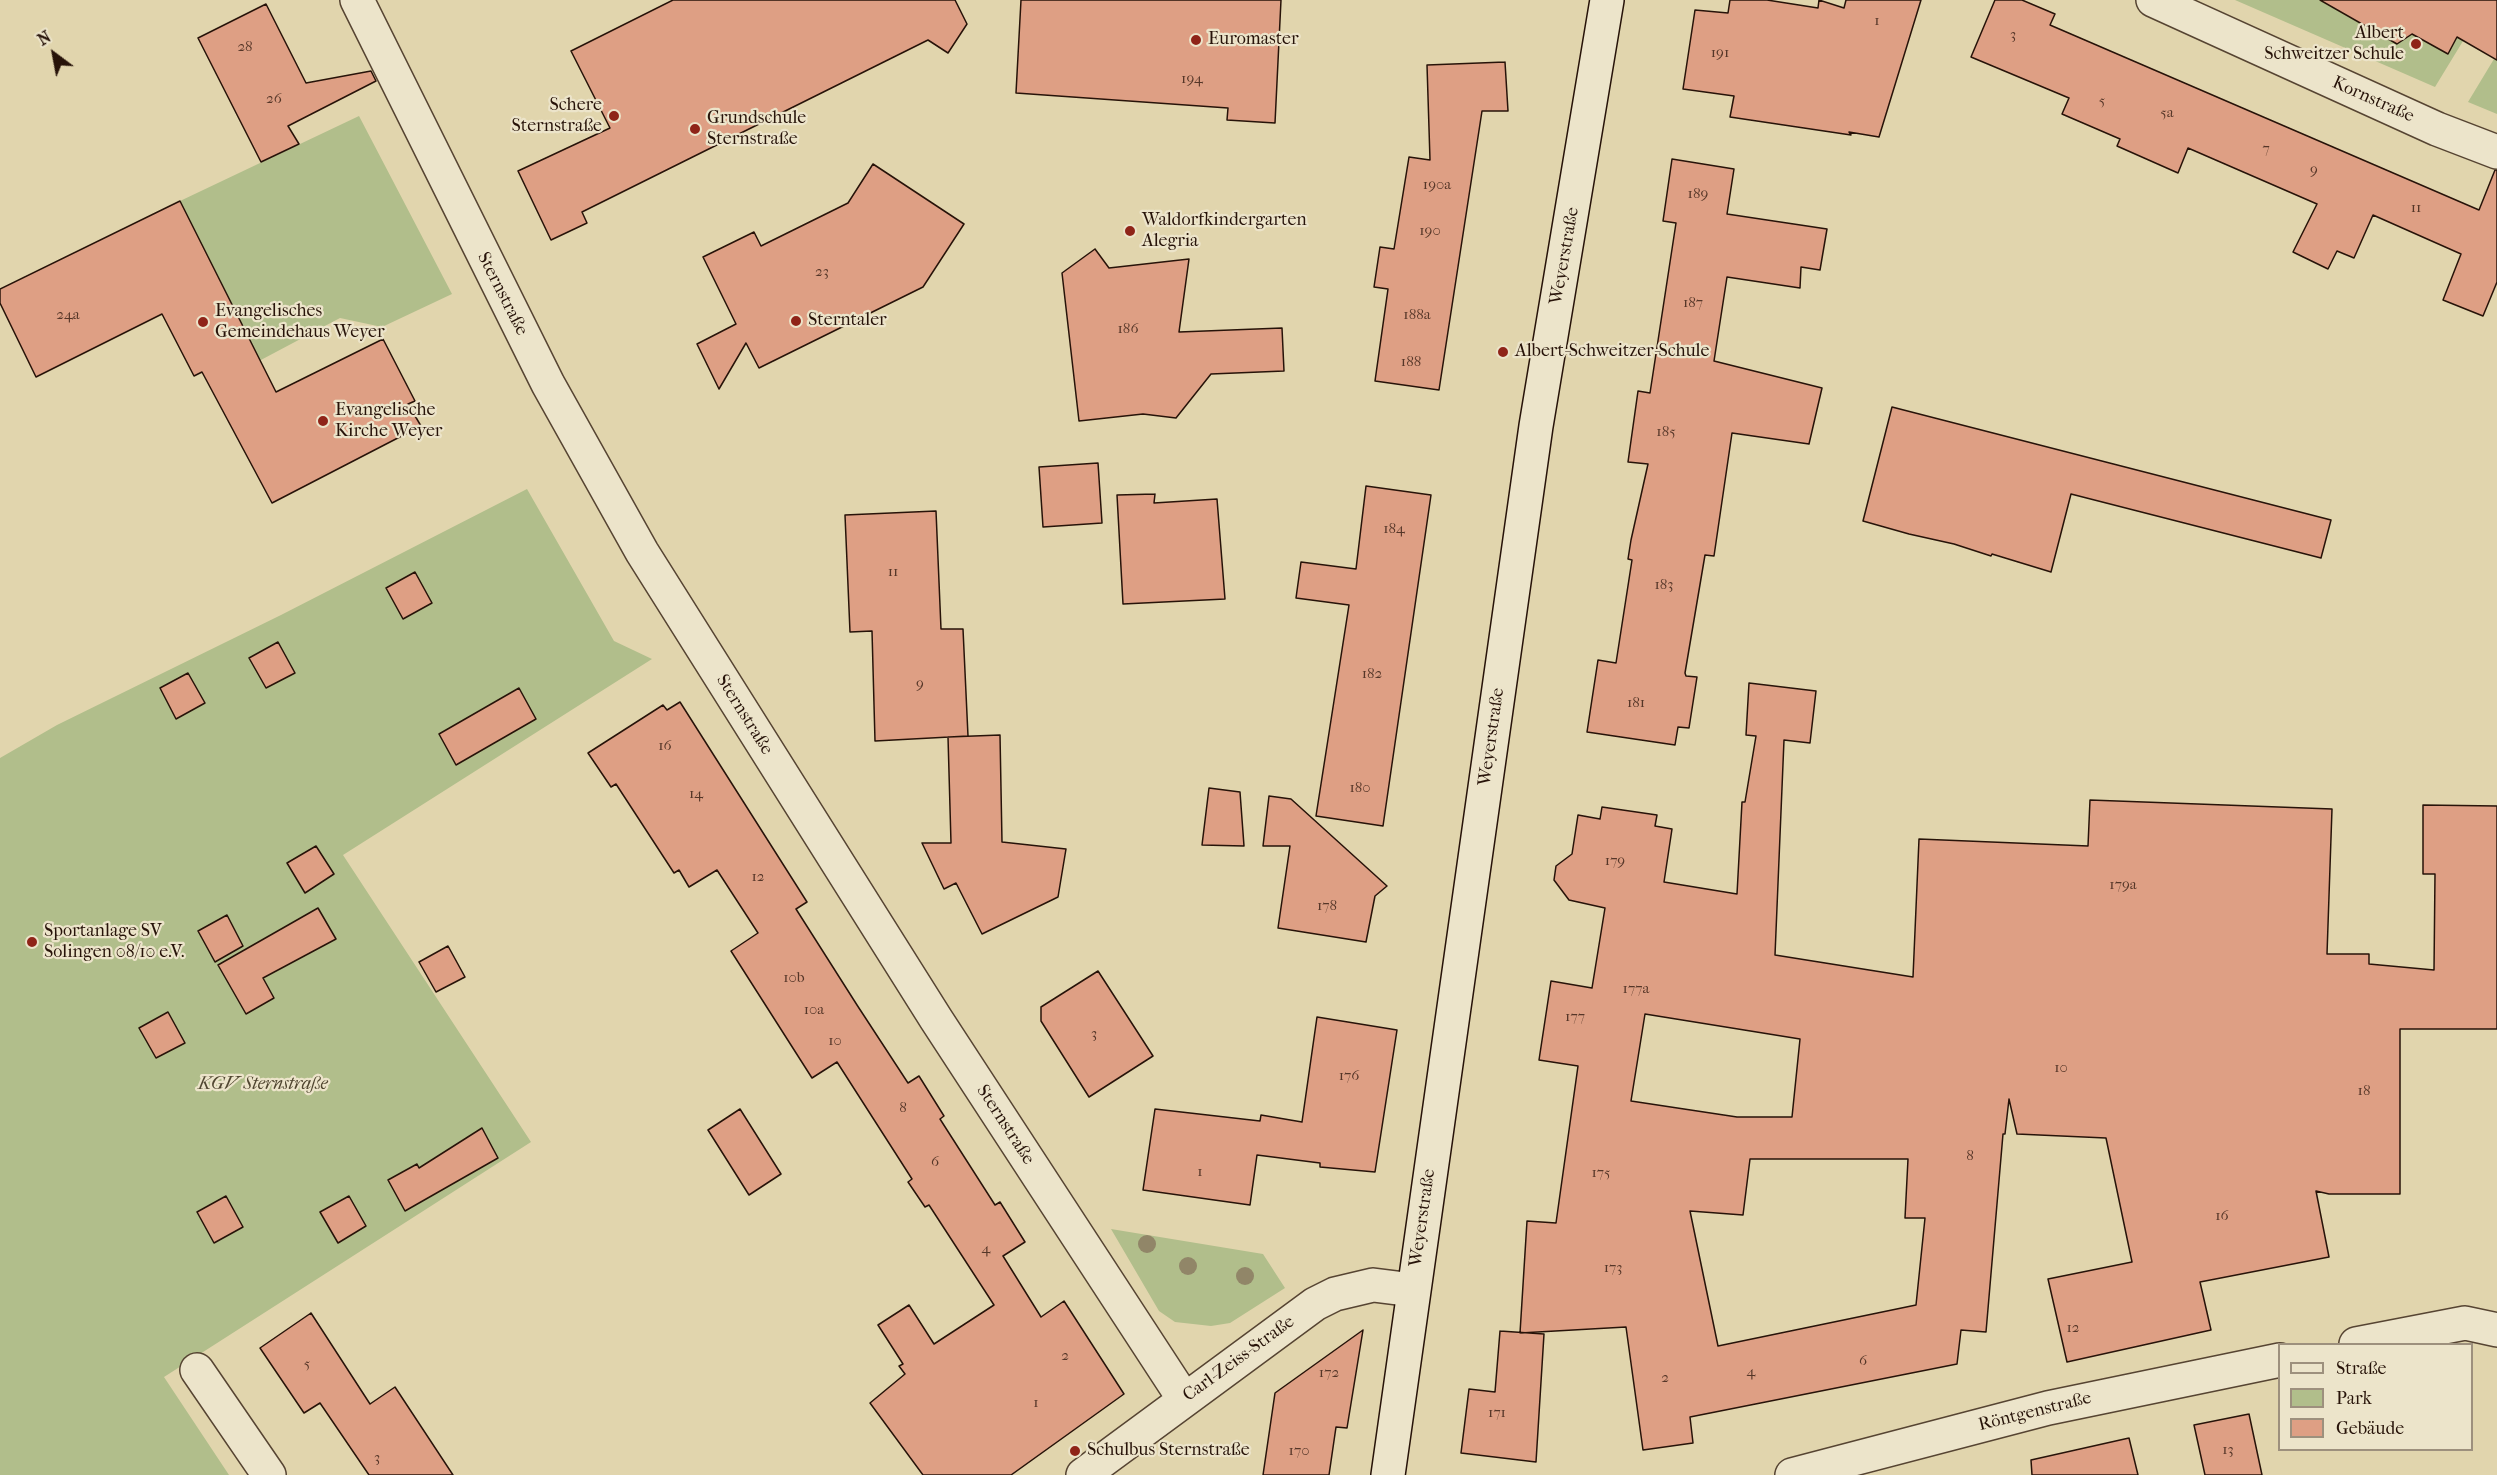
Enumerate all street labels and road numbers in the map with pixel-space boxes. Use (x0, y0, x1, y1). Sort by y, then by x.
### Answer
street label: Kornstraße (2329, 72, 2417, 128)
street label: Weyerstraße (1546, 206, 1584, 306)
street label: Sternstraße (472, 249, 532, 339)
street label: Sternstraße (711, 671, 777, 759)
street label: Weyerstraße (1474, 687, 1510, 787)
street label: Sternstraße (971, 1081, 1039, 1169)
street label: Weyerstraße (1405, 1168, 1441, 1268)
street label: Carl-Zeiss-Straße (1179, 1311, 1299, 1407)
street label: Röntgenstraße (1976, 1388, 2094, 1436)

